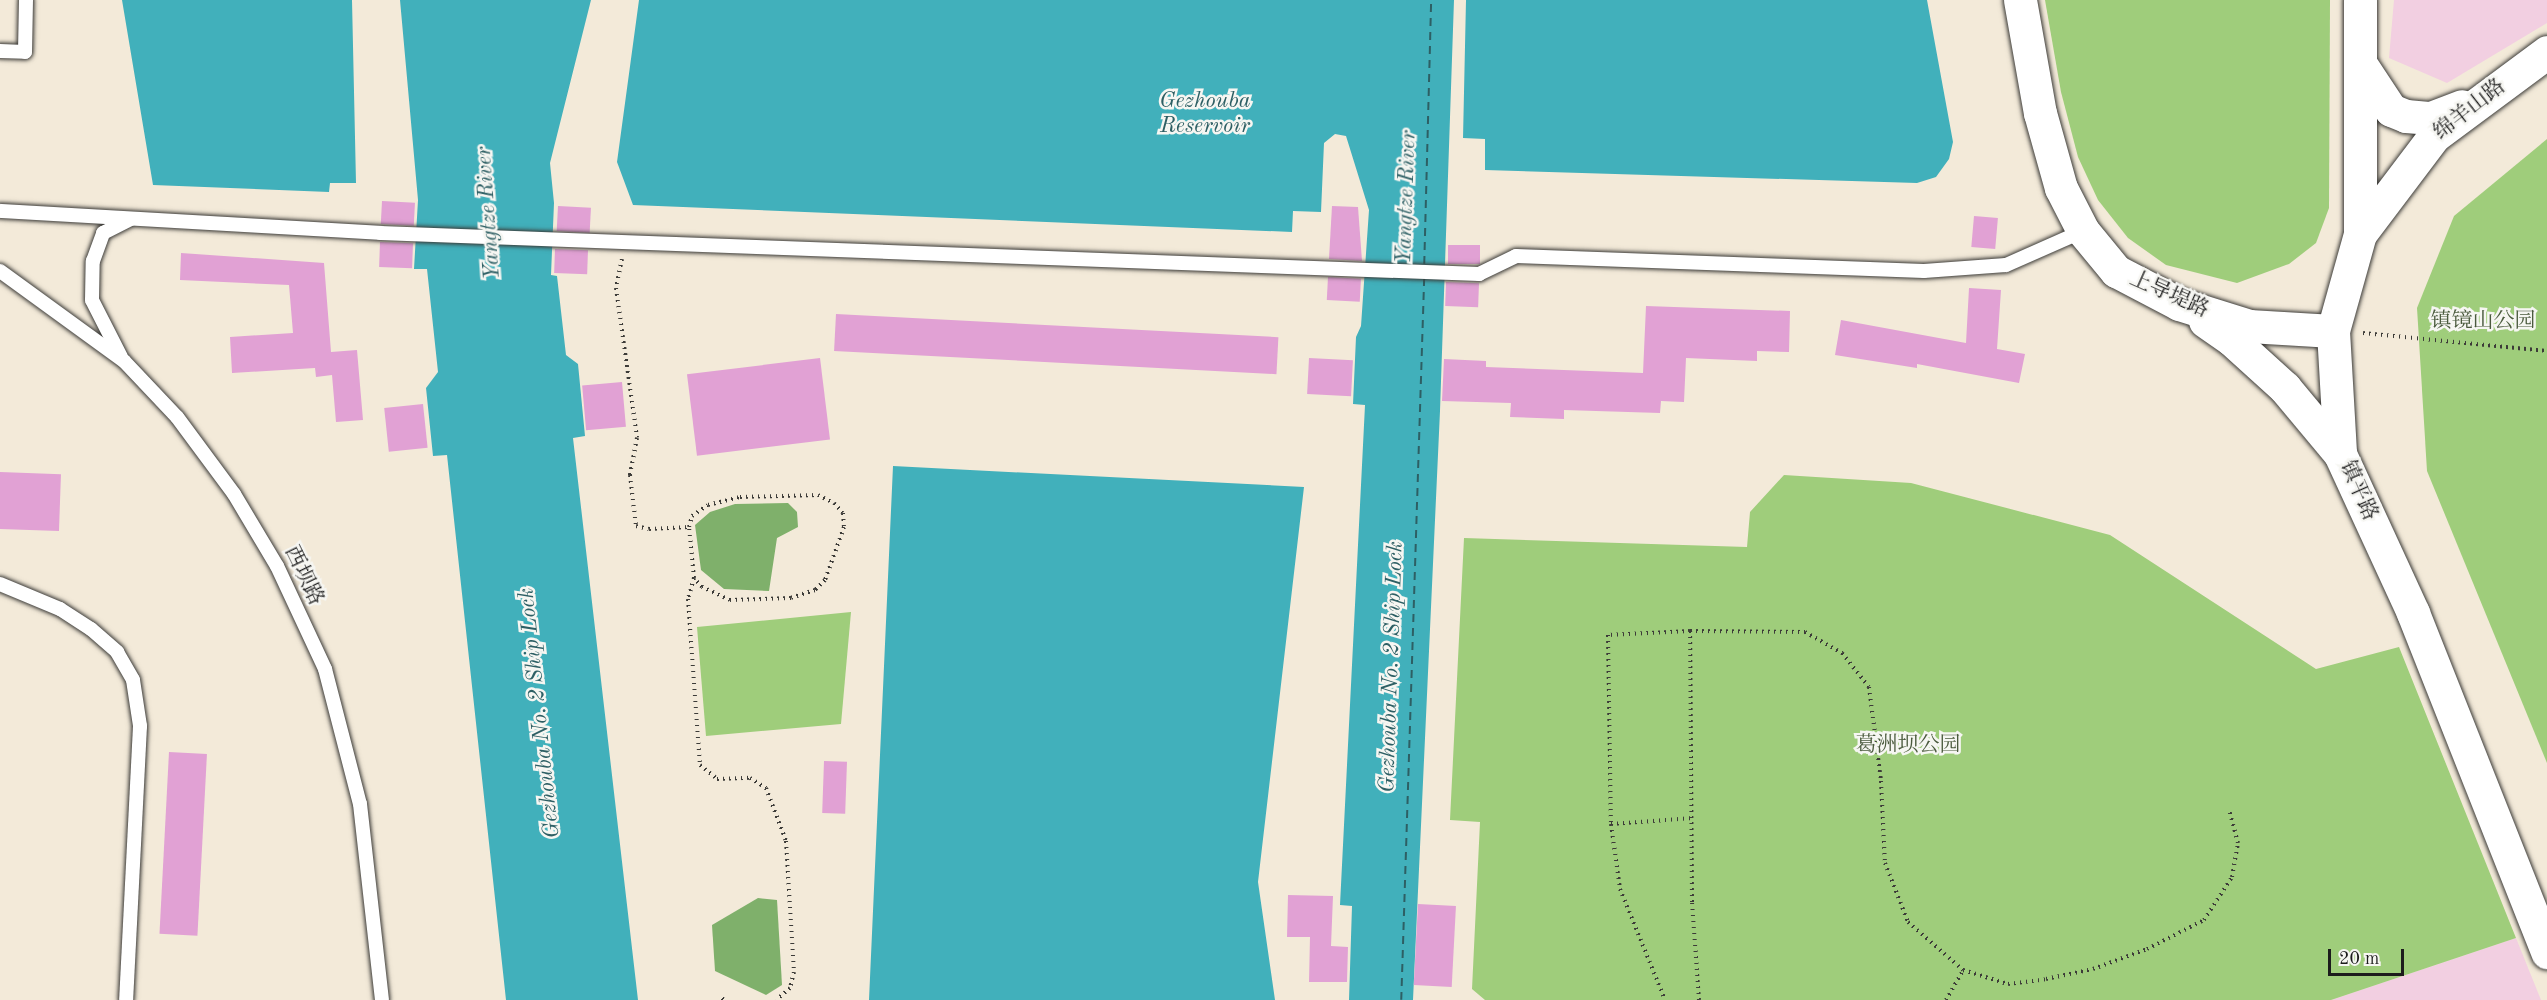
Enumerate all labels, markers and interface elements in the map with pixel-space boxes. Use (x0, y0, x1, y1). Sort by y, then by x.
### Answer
street label: 绵羊山路 (2429, 74, 2511, 146)
water label: Gezhouba Reservoir (1159, 88, 1251, 140)
water label: Yangtze River (1391, 130, 1423, 264)
water label: Yangtze River (471, 146, 507, 280)
street label: 上导堤路 (2126, 266, 2212, 324)
park label: 镇镜山公园 (2431, 309, 2535, 335)
street label: 镇平路 (2334, 457, 2382, 525)
water label: Gezhouba No. 2 Ship Lock (1374, 541, 1410, 793)
street label: 西坝路 (278, 542, 328, 610)
water label: Gezhouba No. 2 Ship Lock (514, 586, 566, 840)
park label: 葛洲坝公园 (1856, 733, 1960, 759)
scale bar (2331, 937, 2408, 975)
text: 20 m (2339, 950, 2379, 968)

